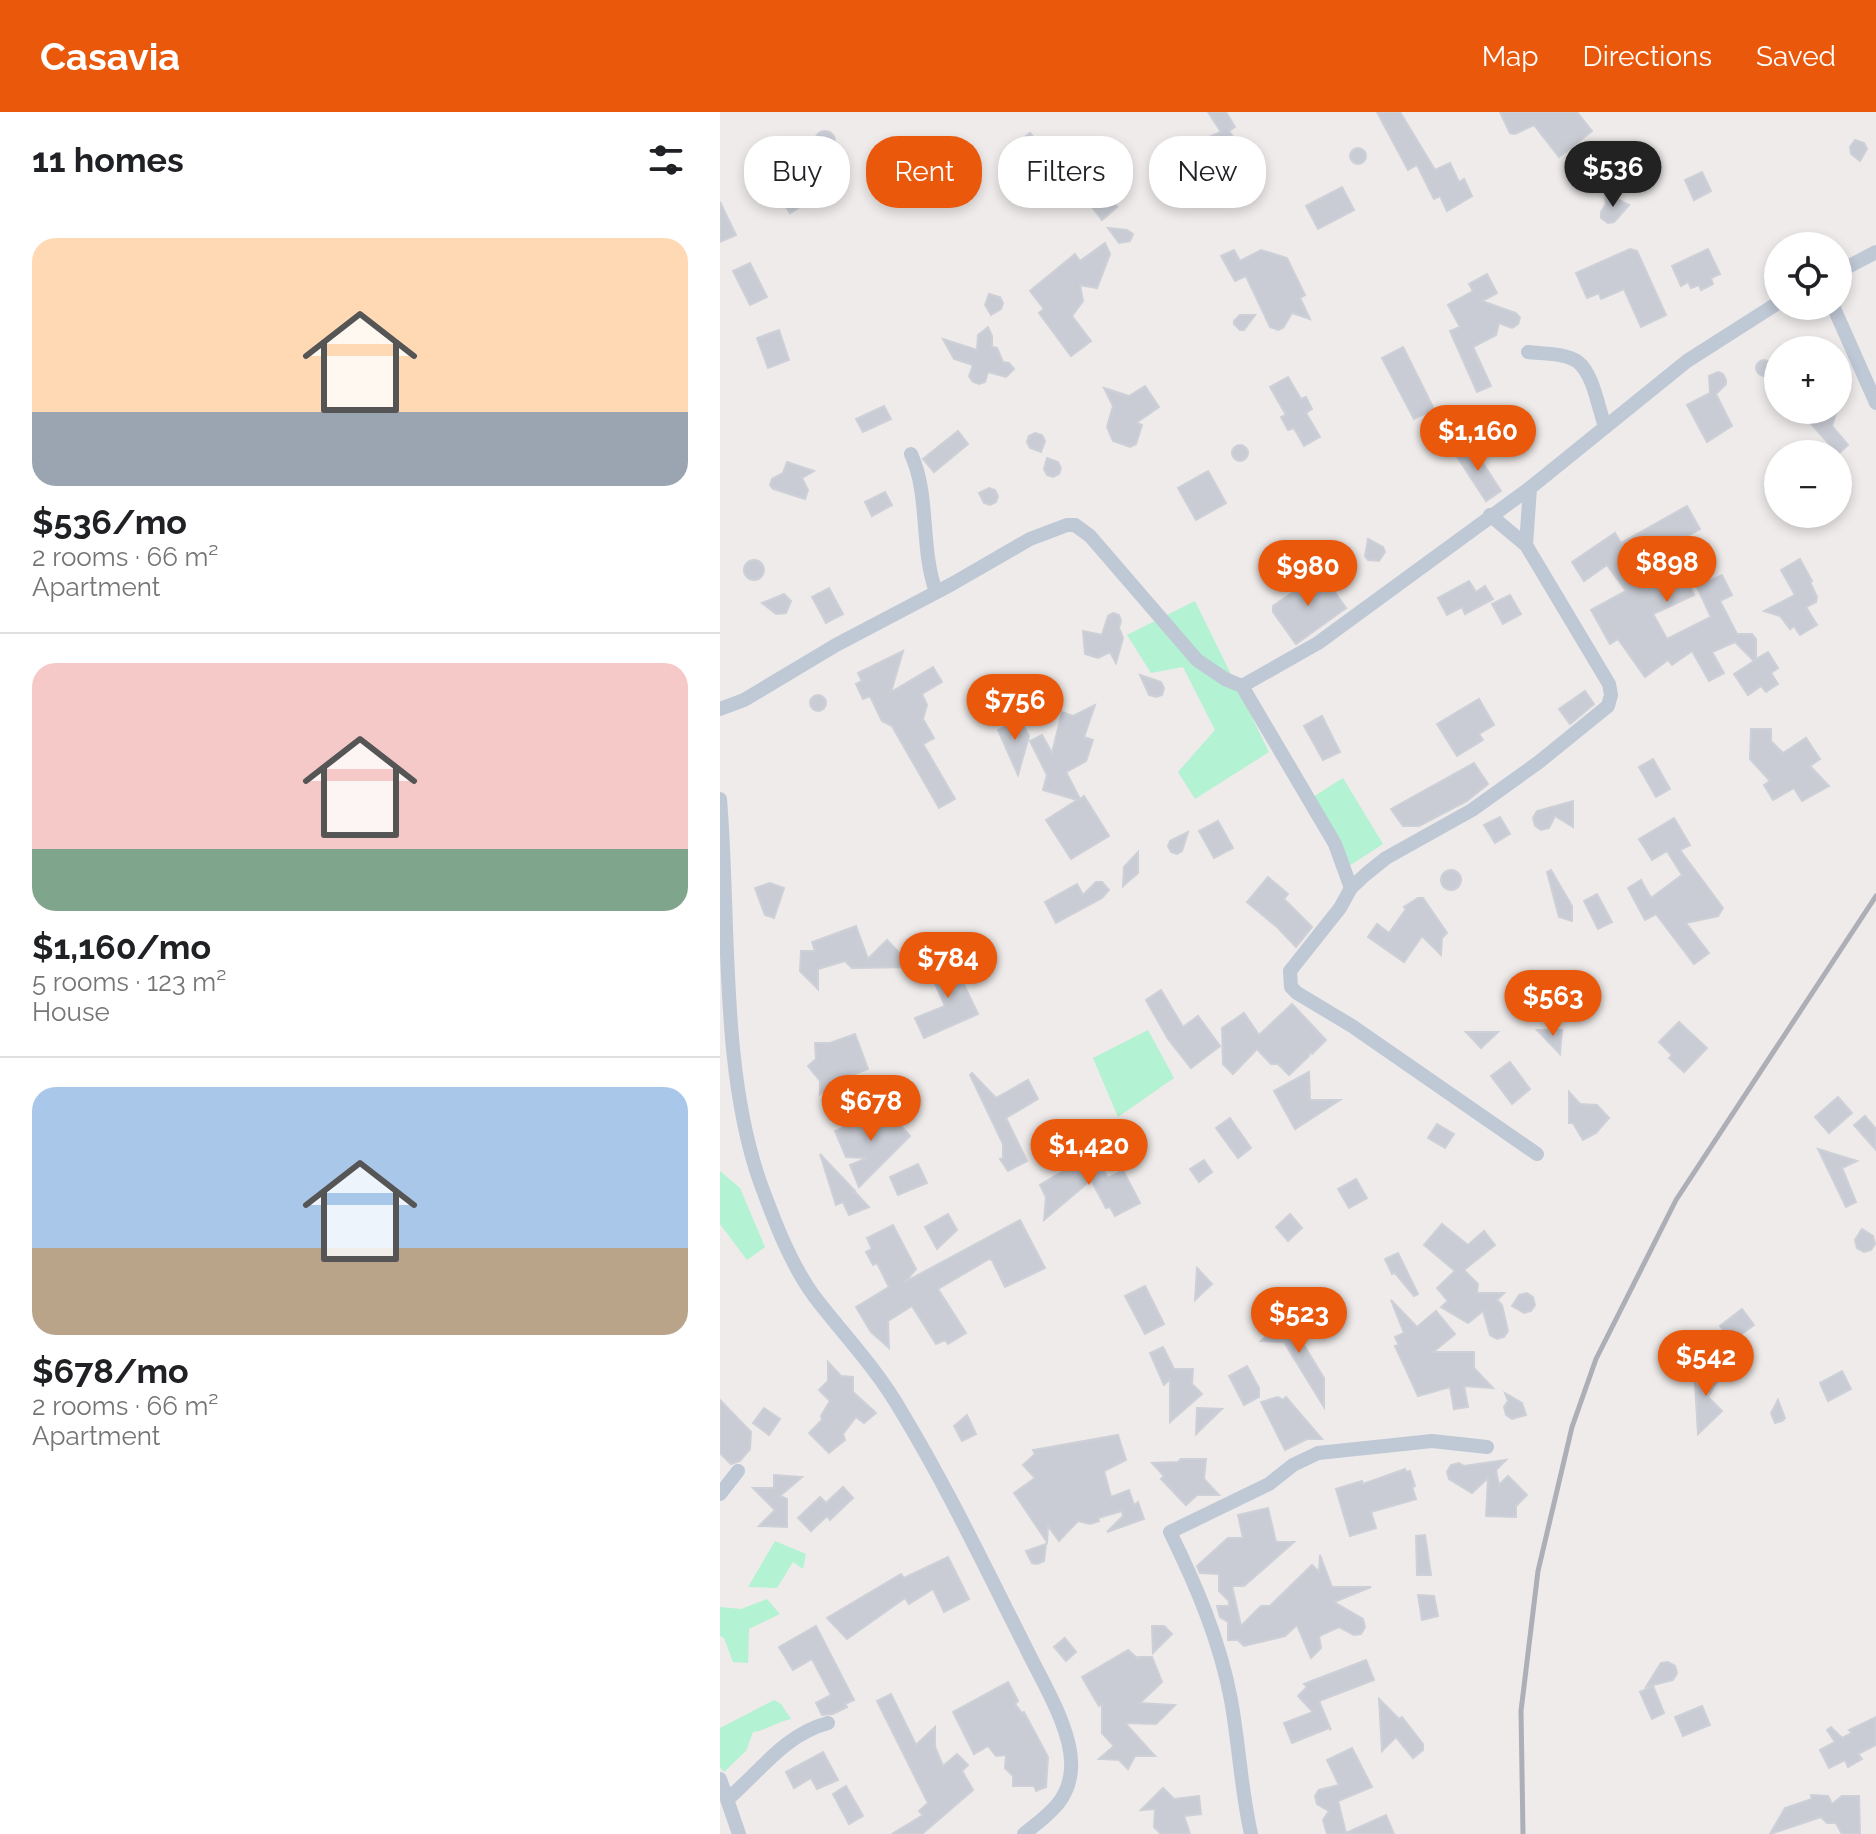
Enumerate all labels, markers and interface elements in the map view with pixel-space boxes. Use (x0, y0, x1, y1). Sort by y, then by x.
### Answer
text: Casavia (40, 34, 180, 79)
text: Map (1482, 40, 1539, 73)
text: Directions (1583, 40, 1712, 73)
text: Saved (1756, 40, 1836, 73)
chip: Buy (744, 136, 850, 208)
chip: Rent (866, 136, 982, 208)
chip: Filters (998, 136, 1133, 208)
chip: New (1149, 136, 1266, 208)
icon: filters (644, 138, 688, 182)
text: 11 homes (32, 140, 184, 180)
pin: $536 (1566, 141, 1660, 209)
text: $536 (1582, 152, 1644, 182)
map controls (1764, 232, 1852, 528)
button: locate (1764, 232, 1852, 320)
icon: home (288, 290, 432, 434)
button: + (1764, 336, 1852, 424)
pin: $1,160 (1413, 405, 1543, 473)
text: $1,160 (1438, 416, 1518, 446)
button: − (1764, 440, 1852, 528)
text: $536/mo (32, 502, 187, 542)
pin: $898 (1620, 536, 1714, 604)
pin: $980 (1261, 540, 1355, 608)
text: 2 rooms · 66 m² (32, 542, 218, 572)
text: $898 (1635, 547, 1699, 577)
text: $980 (1276, 551, 1340, 581)
text: Apartment (32, 572, 161, 602)
pin: $756 (968, 674, 1062, 742)
text: $756 (985, 685, 1045, 715)
icon: home (288, 715, 432, 859)
text: $1,160/mo (32, 927, 211, 967)
pin: $784 (901, 932, 995, 1000)
text: $784 (917, 943, 979, 973)
text: 5 rooms · 123 m² (32, 967, 226, 997)
pin: $563 (1506, 970, 1600, 1038)
text: $563 (1522, 981, 1584, 1011)
text: House (32, 997, 110, 1027)
pin: $678 (824, 1075, 918, 1143)
text: $678 (840, 1086, 902, 1116)
pin: $1,420 (1024, 1119, 1154, 1187)
text: $1,420 (1049, 1130, 1129, 1160)
icon: home (288, 1139, 432, 1283)
pin: $523 (1252, 1287, 1346, 1355)
text: $523 (1269, 1298, 1329, 1328)
pin: $542 (1659, 1330, 1753, 1398)
text: $542 (1676, 1341, 1736, 1371)
text: $678/mo (32, 1351, 189, 1391)
text: 2 rooms · 66 m² (32, 1391, 218, 1421)
text: Apartment (32, 1421, 161, 1451)

